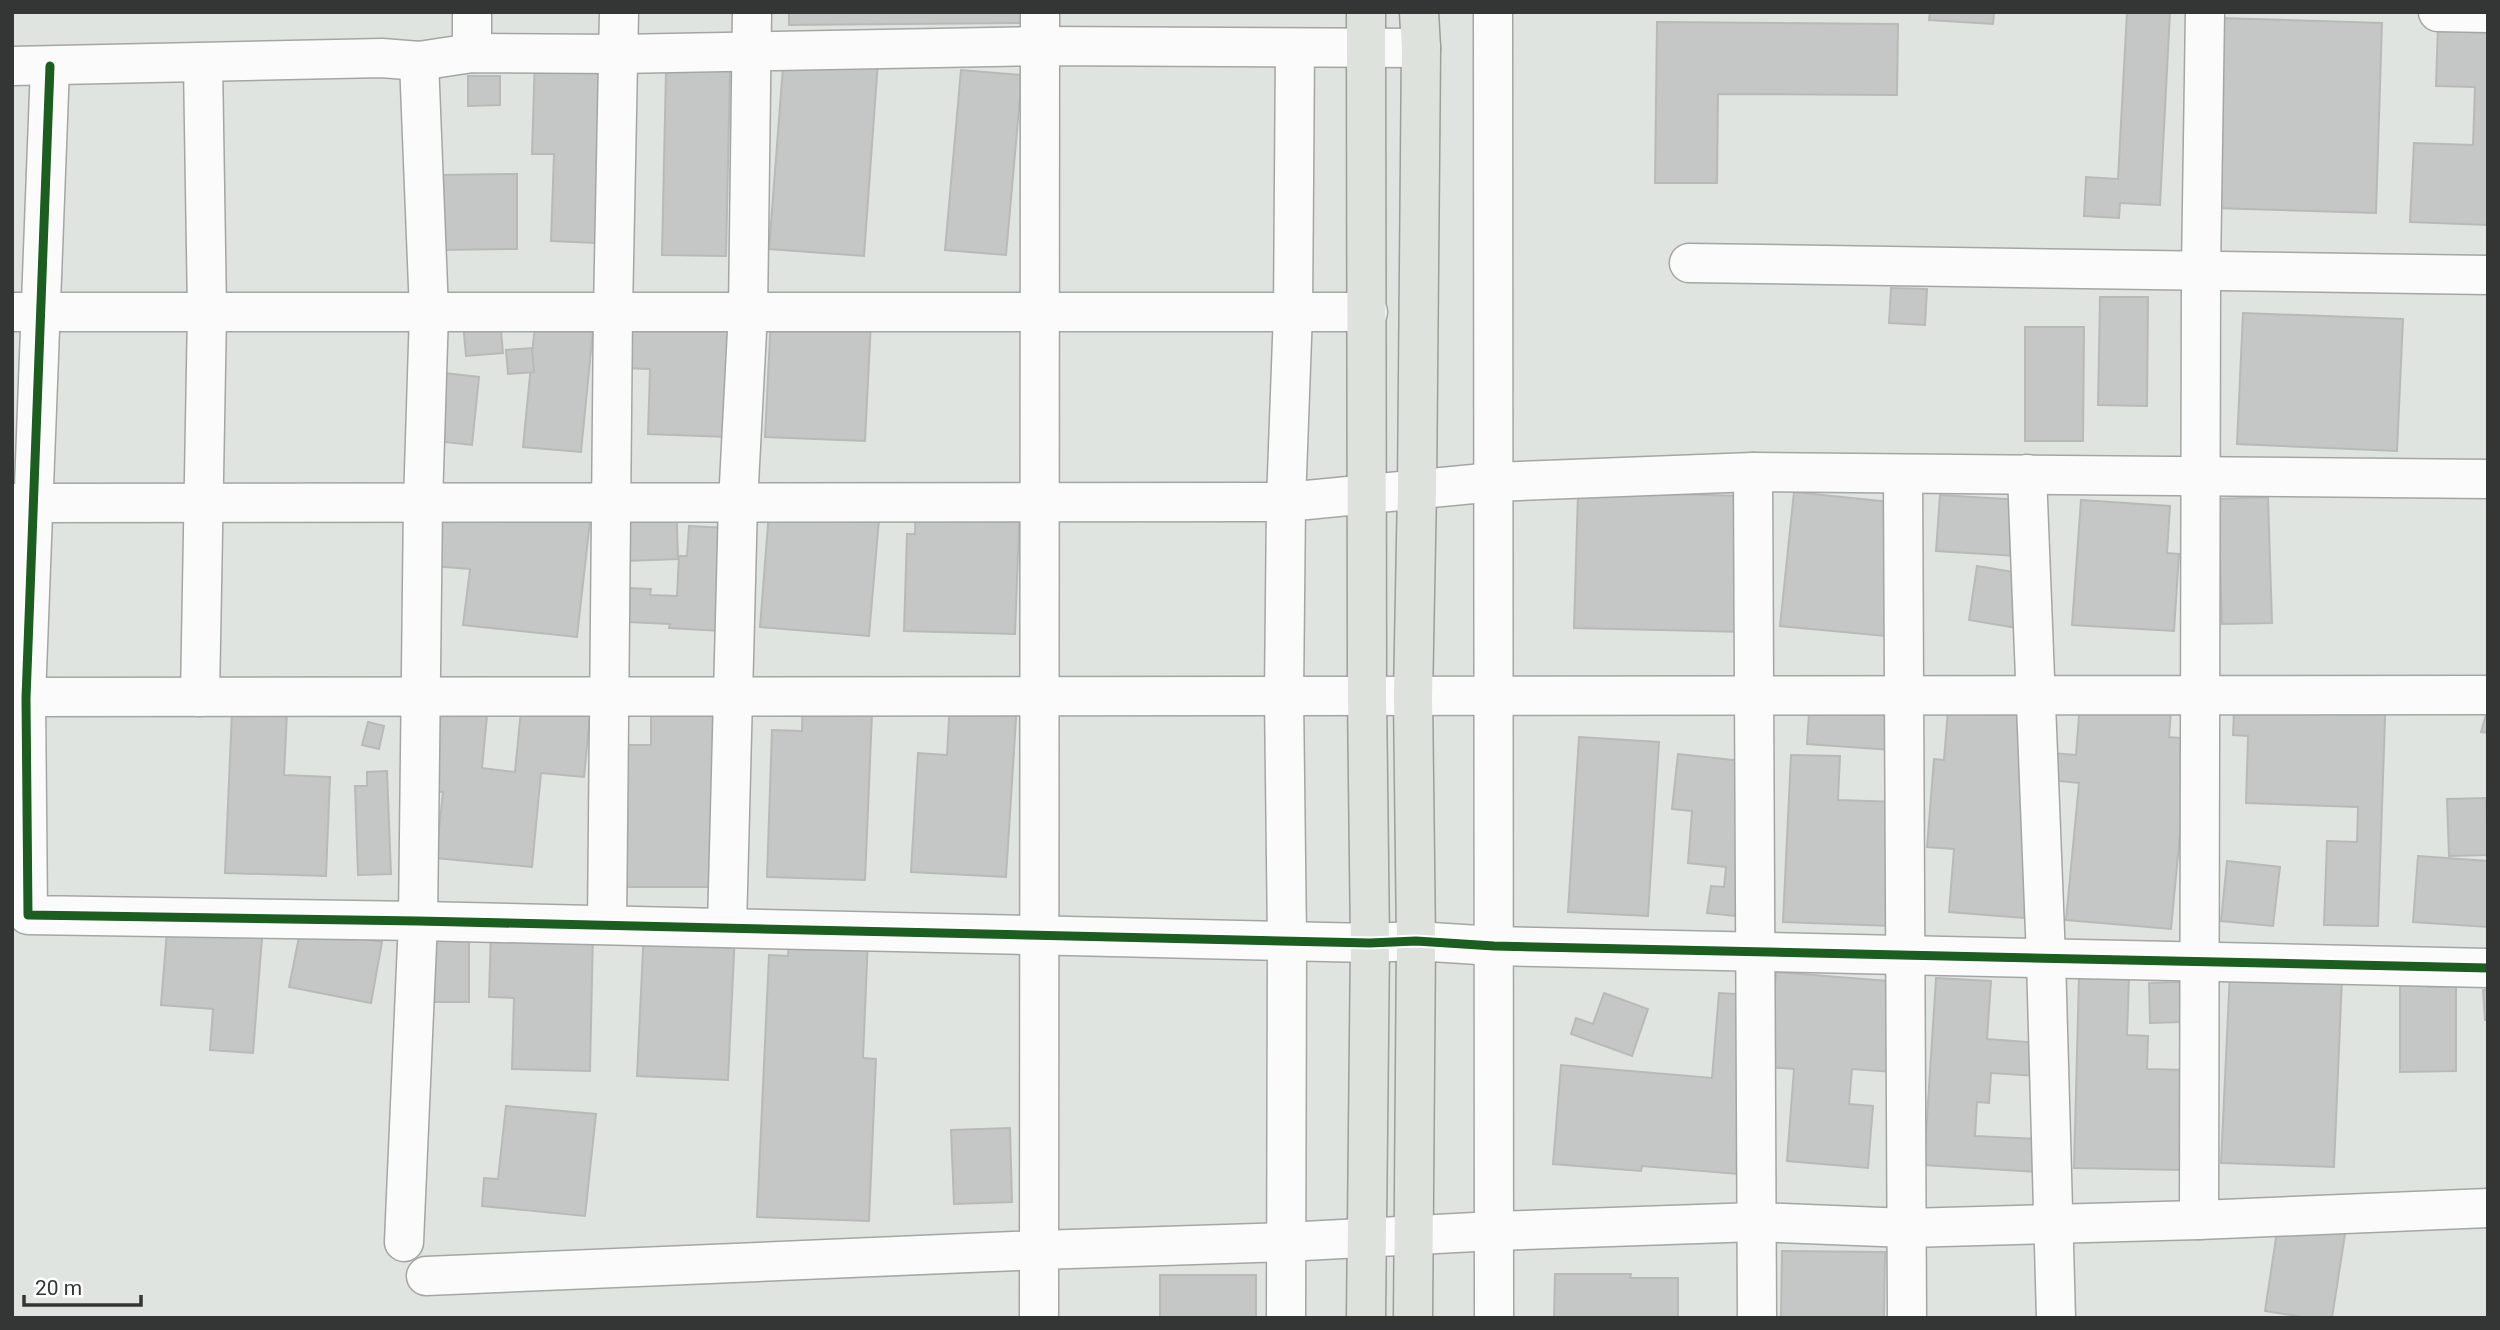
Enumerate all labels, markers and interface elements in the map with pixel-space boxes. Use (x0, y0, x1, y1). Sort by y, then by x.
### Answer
scale bar (24, 1264, 142, 1308)
text: 20 m (35, 1276, 82, 1300)

